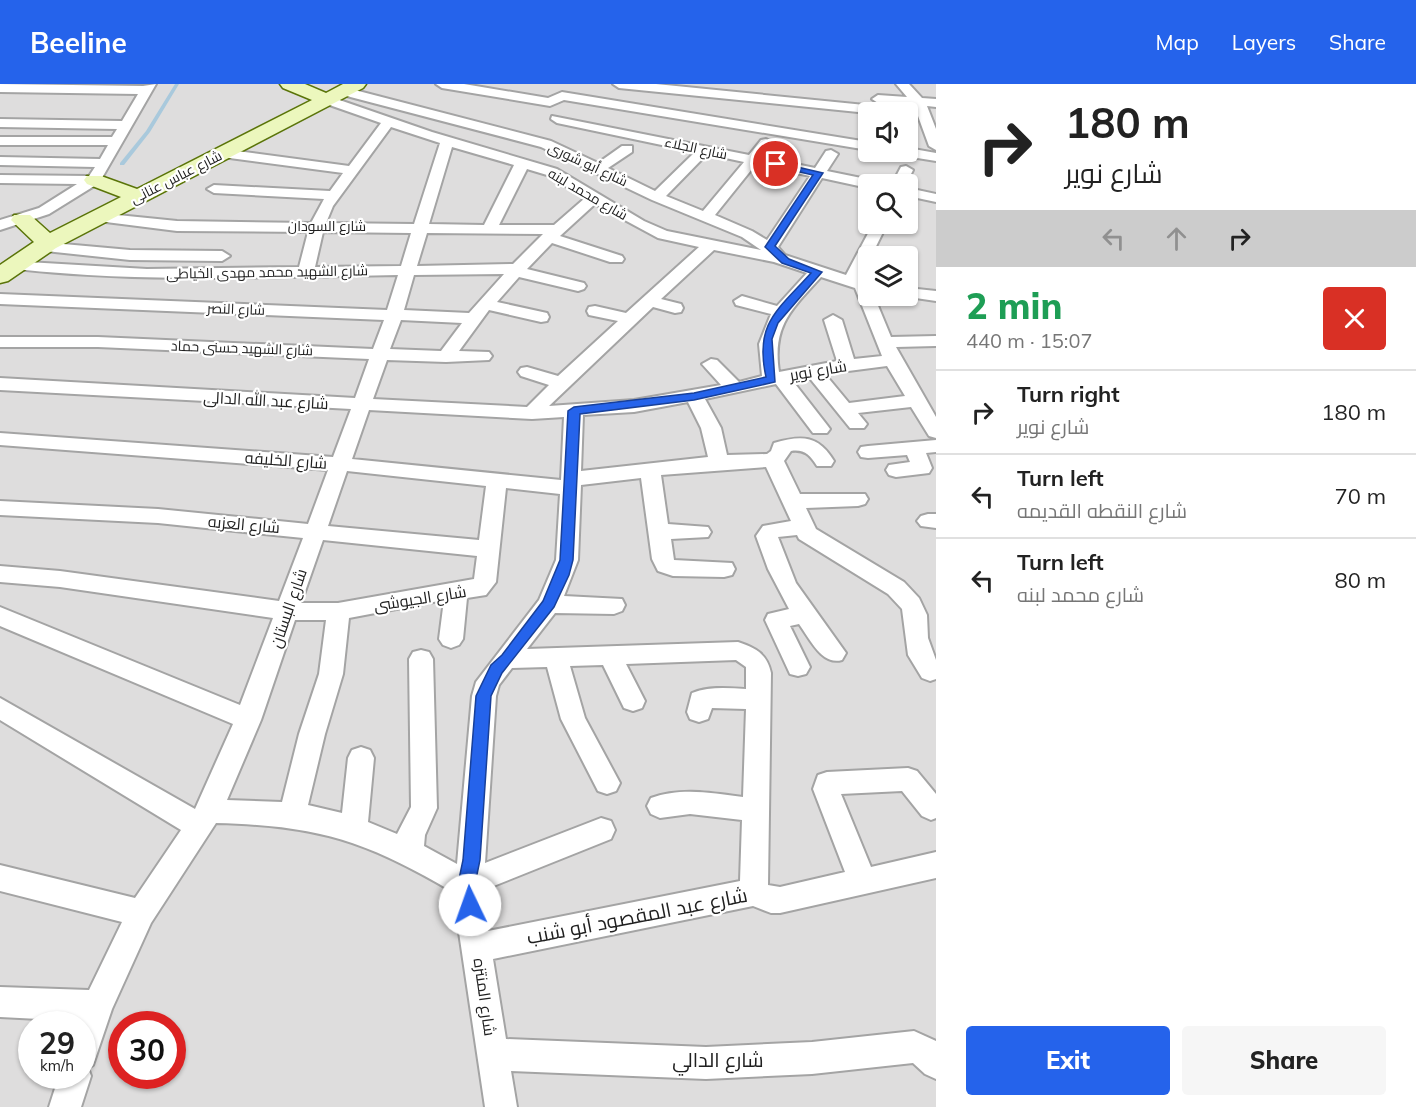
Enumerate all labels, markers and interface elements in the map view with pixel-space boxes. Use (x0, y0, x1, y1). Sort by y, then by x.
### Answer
text: Beeline (30, 25, 127, 60)
text: Map (1156, 29, 1199, 55)
text: Layers (1232, 29, 1296, 55)
text: Share (1329, 29, 1386, 55)
text: 180 m (1065, 96, 1190, 149)
map controls (858, 102, 918, 306)
button: sound (858, 102, 918, 162)
icon: right (966, 108, 1044, 186)
street label: شارع الجلاء (663, 133, 729, 163)
street label: شارع أبو شورى (545, 138, 631, 190)
pin (750, 138, 801, 189)
street label: شارع عباس عنانى (127, 146, 225, 208)
icon: arrive (759, 147, 792, 180)
text: شارع نوير (1065, 156, 1162, 190)
street label: شارع محمد لبنه (545, 164, 631, 224)
button: search (858, 174, 918, 234)
street label: شارع السودان (288, 217, 366, 235)
icon: left (1097, 222, 1130, 255)
icon: ahead (1160, 222, 1193, 255)
icon: right (1223, 222, 1256, 255)
button: layers (858, 246, 918, 306)
street label: شارع الشهيد محمد مهدى الخياطى (166, 261, 368, 283)
text: 2 min (966, 283, 1062, 328)
button: close (1323, 287, 1386, 350)
street label: شارع النصر (206, 299, 265, 319)
text: 440 m · 15:07 (966, 328, 1092, 353)
street label: شارع الشهيد حسنى حماد (171, 337, 313, 359)
street label: شارع نوير (787, 355, 849, 387)
text: Turn right (1017, 380, 1120, 408)
street label: شارع عبد الله الدالى (203, 387, 329, 415)
icon: right (966, 396, 999, 429)
text: 180 m (1321, 398, 1386, 426)
text: شارع نوير (1017, 414, 1089, 439)
street label: شارع الخليفه (244, 447, 328, 475)
text: Turn left (1017, 464, 1104, 492)
icon: left (966, 480, 999, 513)
text: 70 m (1335, 482, 1386, 510)
text: شارع النقطه القديمه (1017, 498, 1187, 523)
street label: شارع العزبه (207, 511, 281, 539)
text: Turn left (1017, 548, 1104, 576)
icon: left (966, 564, 999, 597)
street label: شارع البستان (265, 566, 313, 651)
text: 80 m (1335, 566, 1386, 594)
street label: شارع الجيوشى (372, 581, 468, 617)
text: شارع محمد لبنه (1017, 582, 1144, 607)
position arrow (438, 873, 502, 937)
street label: شارع عبد المقصود أبو شنب (524, 882, 750, 951)
street label: شارع المنتزه (468, 957, 500, 1037)
speed limit sign: 30 (108, 1011, 186, 1089)
text: 29 (39, 1024, 75, 1062)
button: Exit (966, 1026, 1170, 1095)
button: Share (1182, 1026, 1386, 1095)
street label: شارع الدالي (672, 1047, 764, 1076)
text: km/h (40, 1056, 74, 1075)

